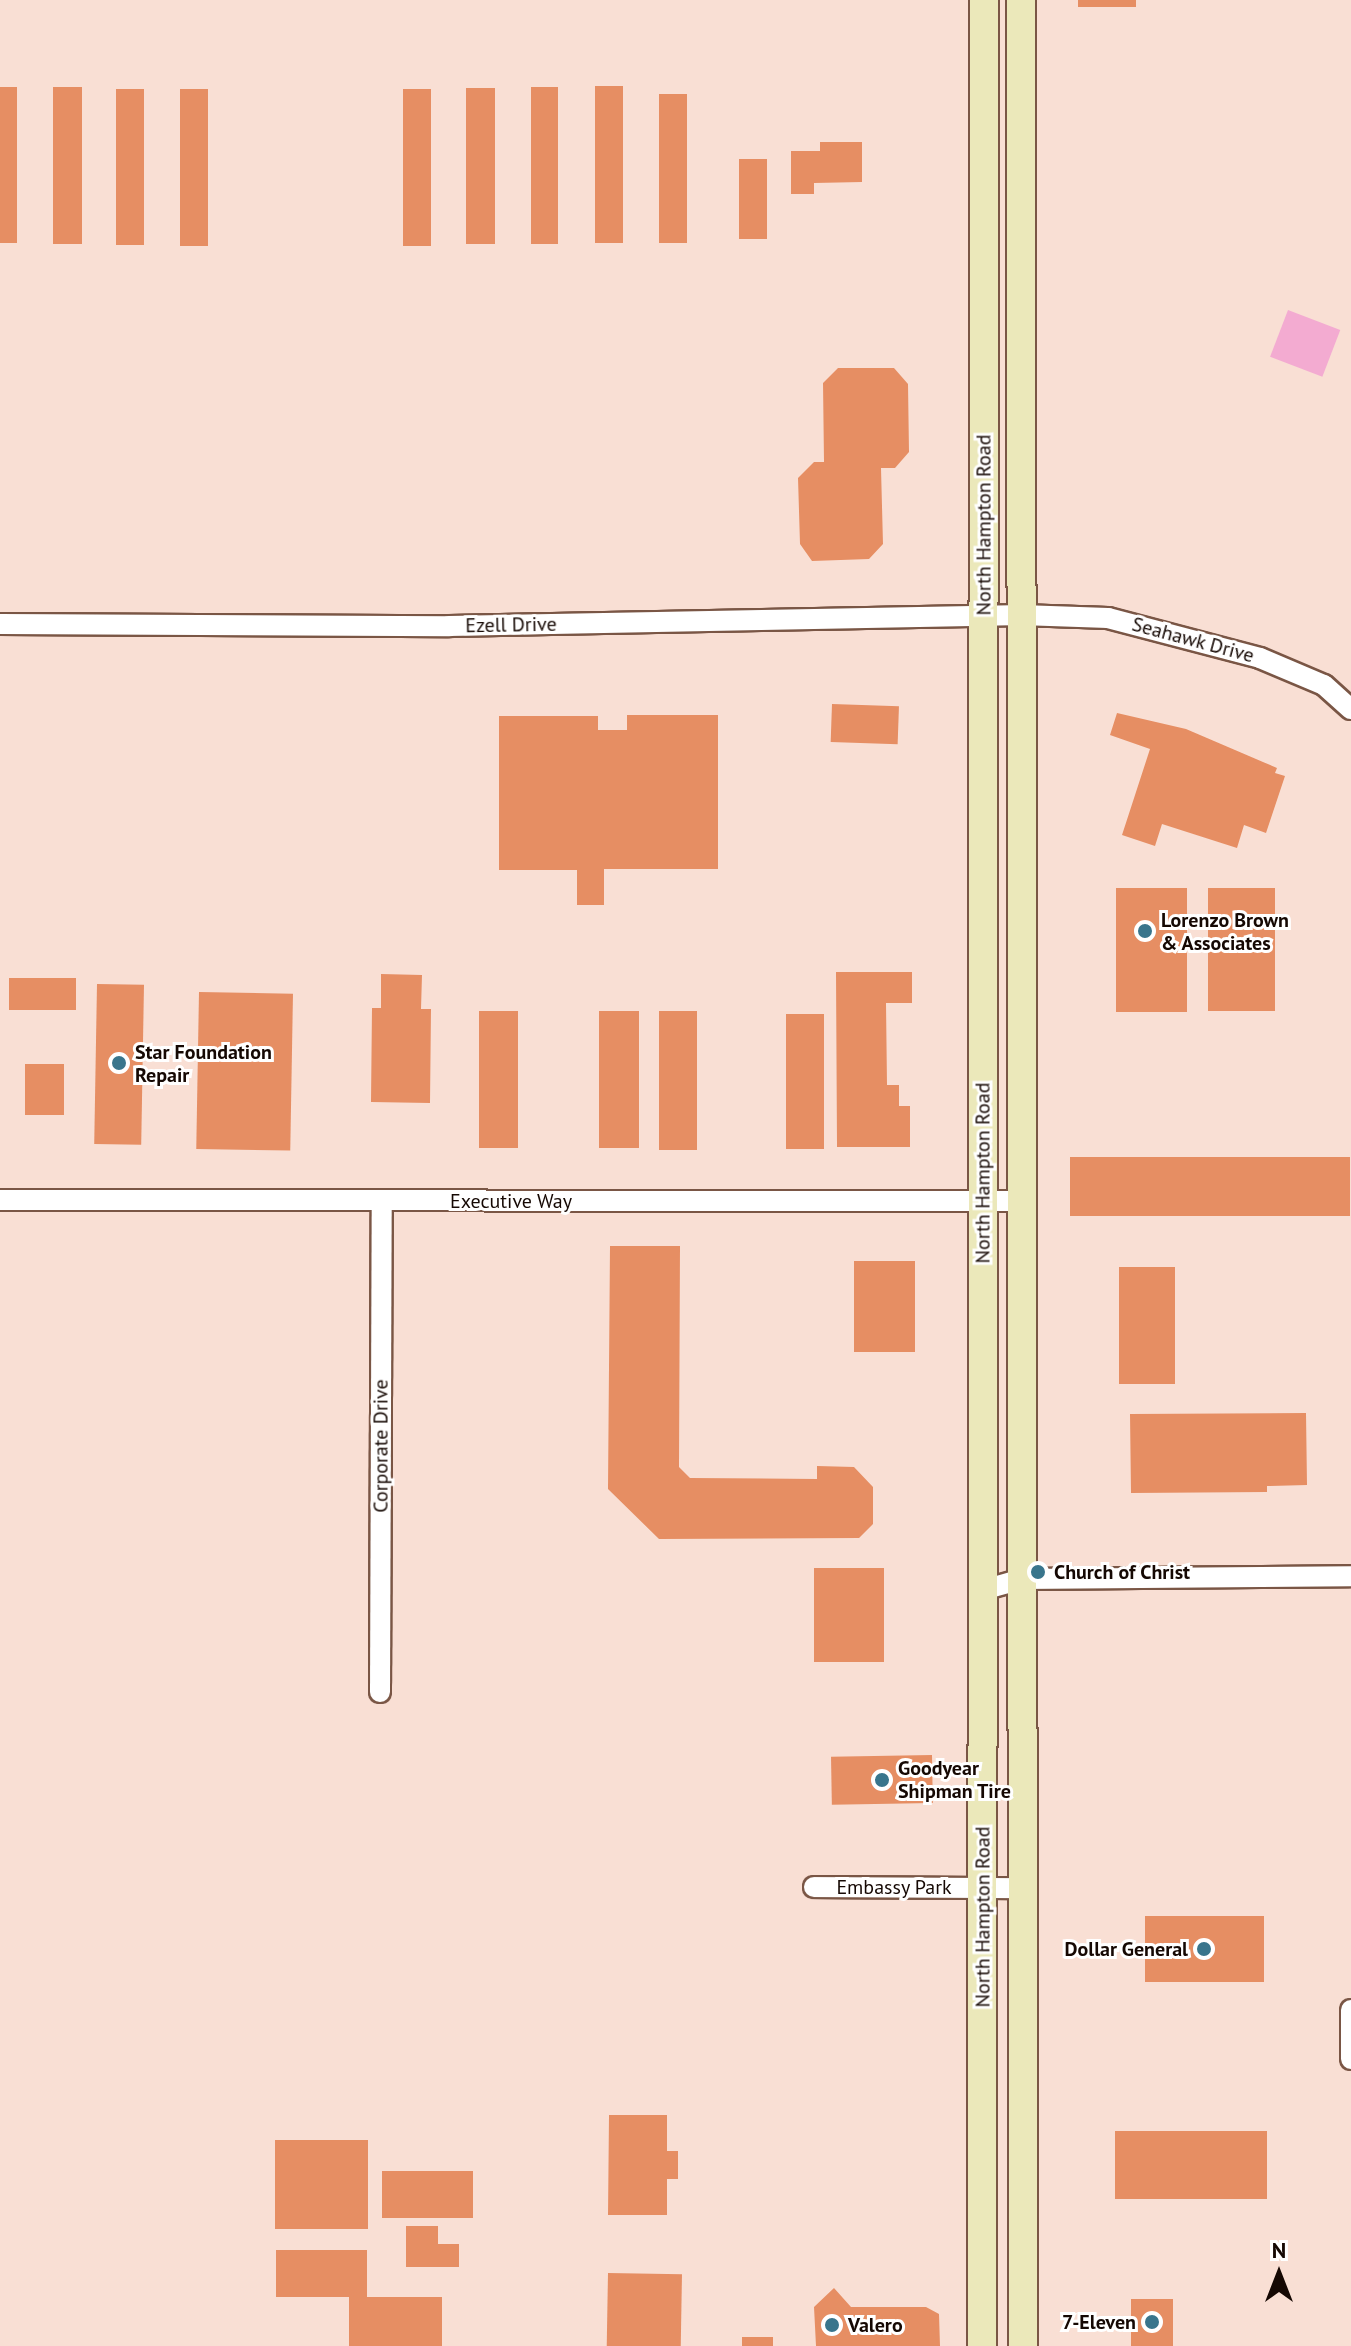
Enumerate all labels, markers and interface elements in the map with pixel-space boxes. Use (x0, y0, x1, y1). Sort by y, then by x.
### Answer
street label: North Hampton Road (972, 435, 996, 615)
street label: Ezell Drive (465, 612, 557, 638)
street label: Seahawk Drive (1129, 612, 1257, 668)
place label: Lorenzo Brown & Associates (1161, 908, 1289, 955)
marker: Lorenzo Brown & Associates (1136, 922, 1154, 940)
place label: Star Foundation Repair (135, 1040, 272, 1087)
marker: Star Foundation Repair (110, 1054, 128, 1072)
street label: North Hampton Road (971, 1083, 995, 1263)
street label: Executive Way (450, 1189, 572, 1213)
street label: Corporate Drive (369, 1379, 393, 1513)
place label: Church of Christ (1054, 1560, 1190, 1584)
marker: Church of Christ (1029, 1563, 1047, 1581)
place label: Goodyear Shipman Tire (898, 1756, 1012, 1803)
marker: Goodyear Shipman Tire (873, 1771, 891, 1789)
street label: North Hampton Road (971, 1827, 995, 2007)
street label: Embassy Park (836, 1875, 952, 1899)
place label: Dollar General (1064, 1937, 1188, 1961)
marker: Dollar General (1195, 1940, 1213, 1958)
north arrow (1239, 2234, 1319, 2314)
text: N (1272, 2236, 1286, 2264)
place label: 7-Eleven (1062, 2310, 1136, 2334)
place label: Valero (848, 2313, 903, 2337)
marker: 7-Eleven (1143, 2313, 1161, 2331)
marker: Valero (823, 2316, 841, 2334)

